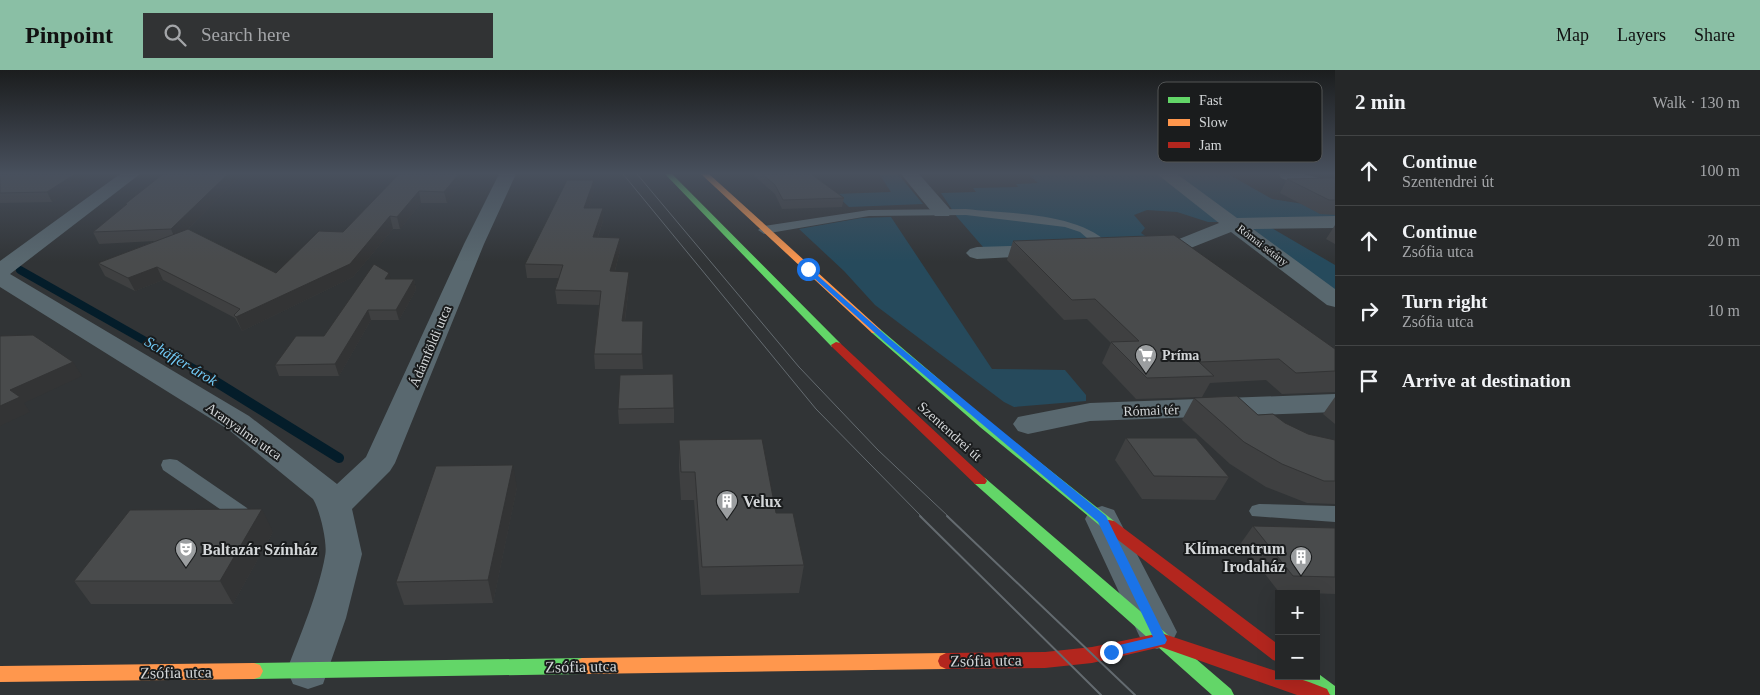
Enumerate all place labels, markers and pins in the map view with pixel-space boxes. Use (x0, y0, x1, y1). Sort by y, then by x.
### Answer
supermarket icon: Príma (1134, 343, 1158, 374)
place label: Príma (1162, 348, 1199, 363)
building icon: Velux (715, 489, 739, 520)
place label: Velux (743, 493, 782, 510)
theatre icon: Baltazár Színház (174, 537, 198, 568)
place label: Klímacentrum Irodaház (1185, 540, 1286, 575)
place label: Baltazár Színház (202, 541, 318, 558)
building icon: Klímacentrum Irodaház (1289, 545, 1313, 576)

